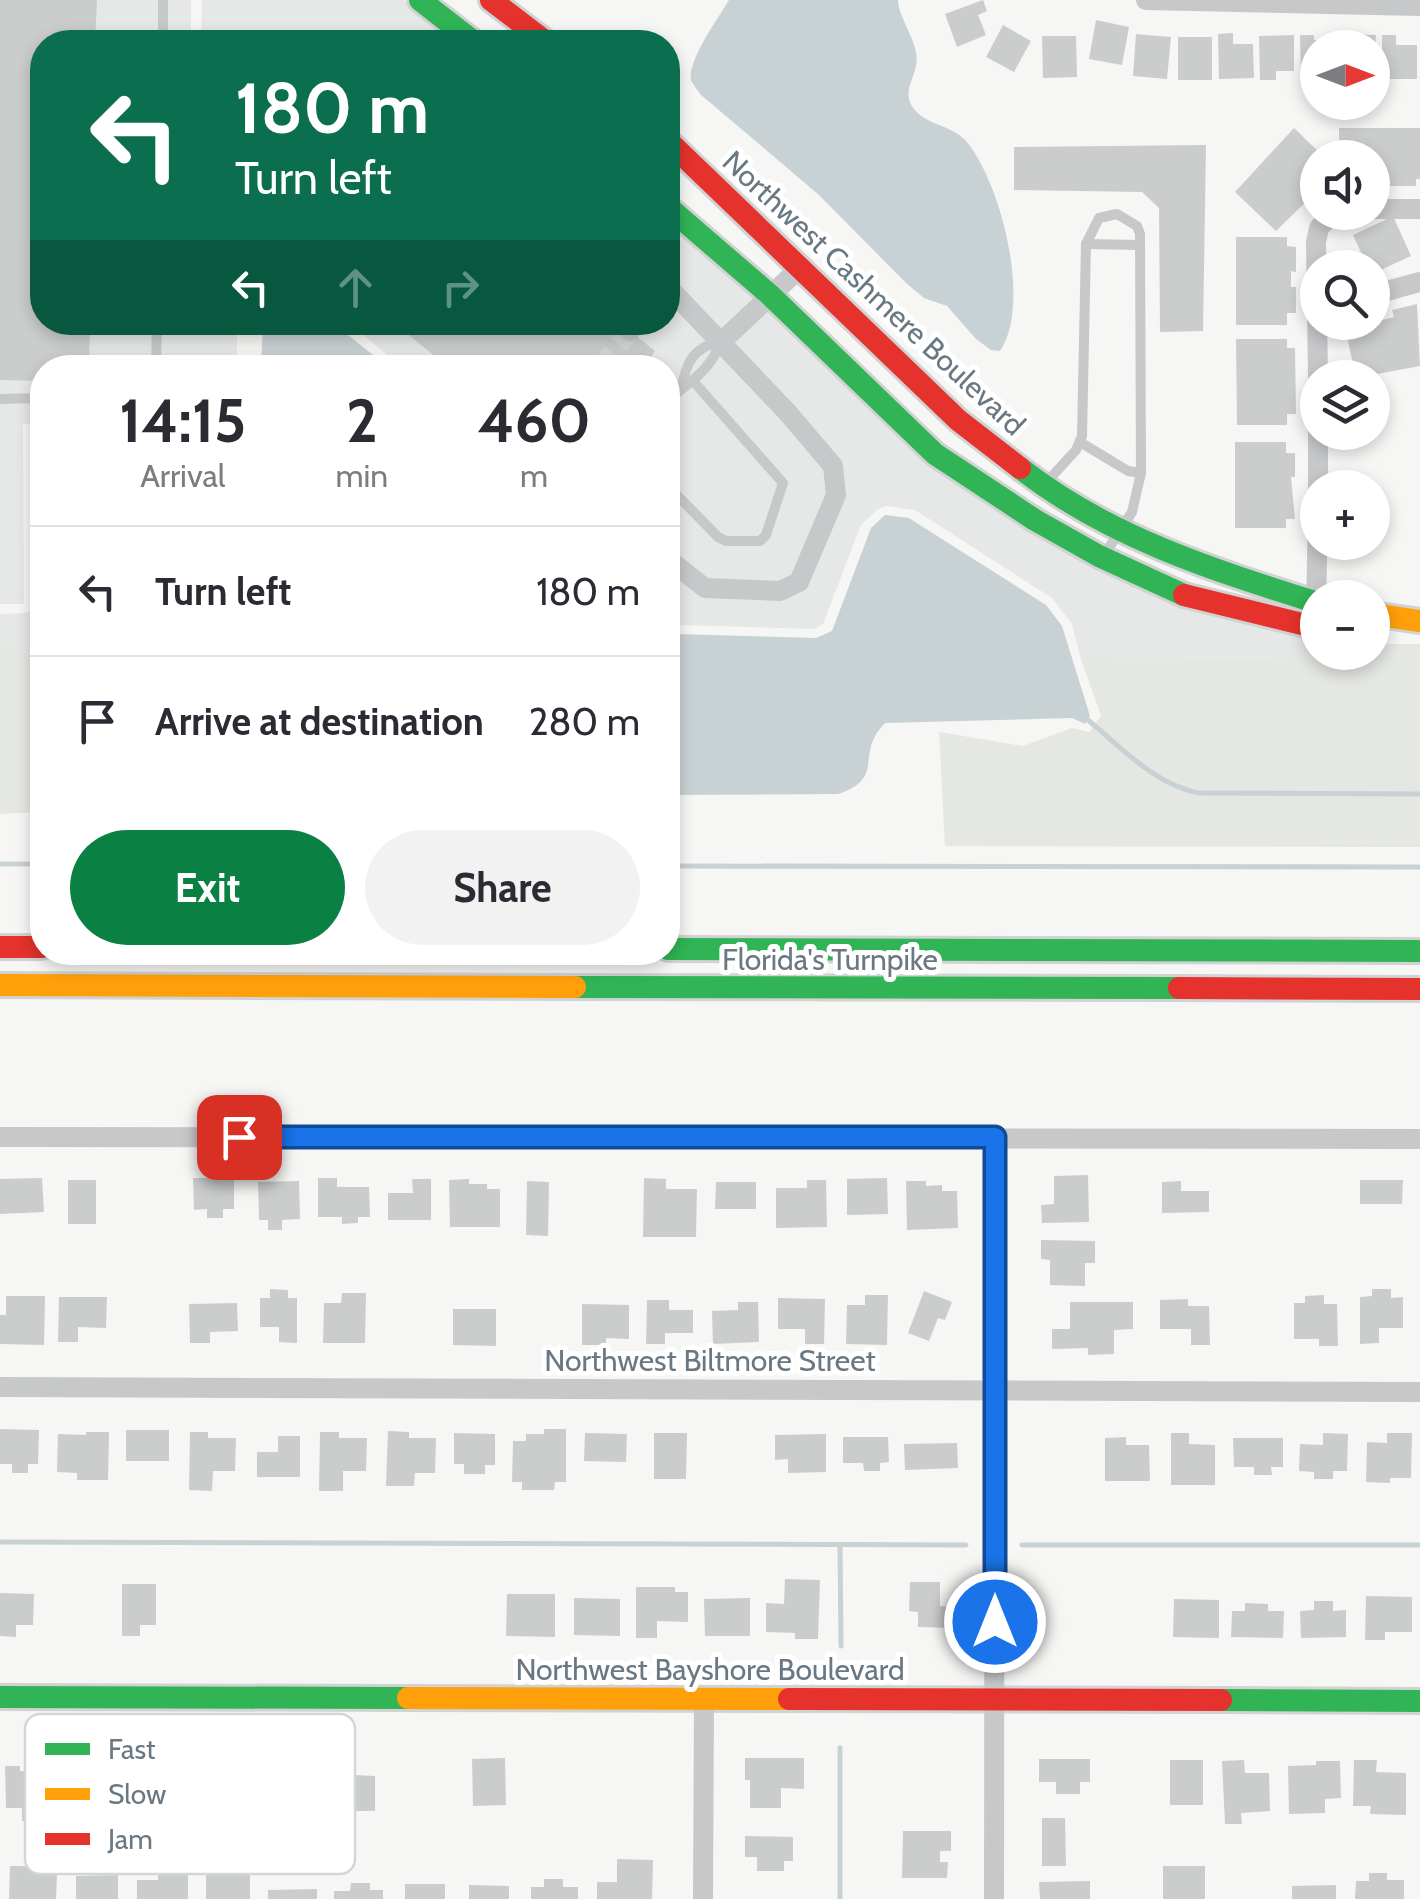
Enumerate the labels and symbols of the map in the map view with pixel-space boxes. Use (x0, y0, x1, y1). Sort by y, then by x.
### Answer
north arrow (1300, 30, 1390, 120)
street label: Northwest Cashmere Boulevard (715, 143, 1033, 443)
street label: Florida's Turnpike (722, 941, 938, 978)
pin (197, 1095, 282, 1180)
street label: Northwest Biltmore Street (544, 1342, 876, 1379)
position arrow (943, 1570, 1047, 1674)
street label: Northwest Bayshore Boulevard (515, 1651, 905, 1688)
legend (25, 1714, 355, 1874)
text: Fast (108, 1732, 156, 1766)
text: Slow (108, 1777, 166, 1811)
text: Jam (107, 1822, 153, 1856)

